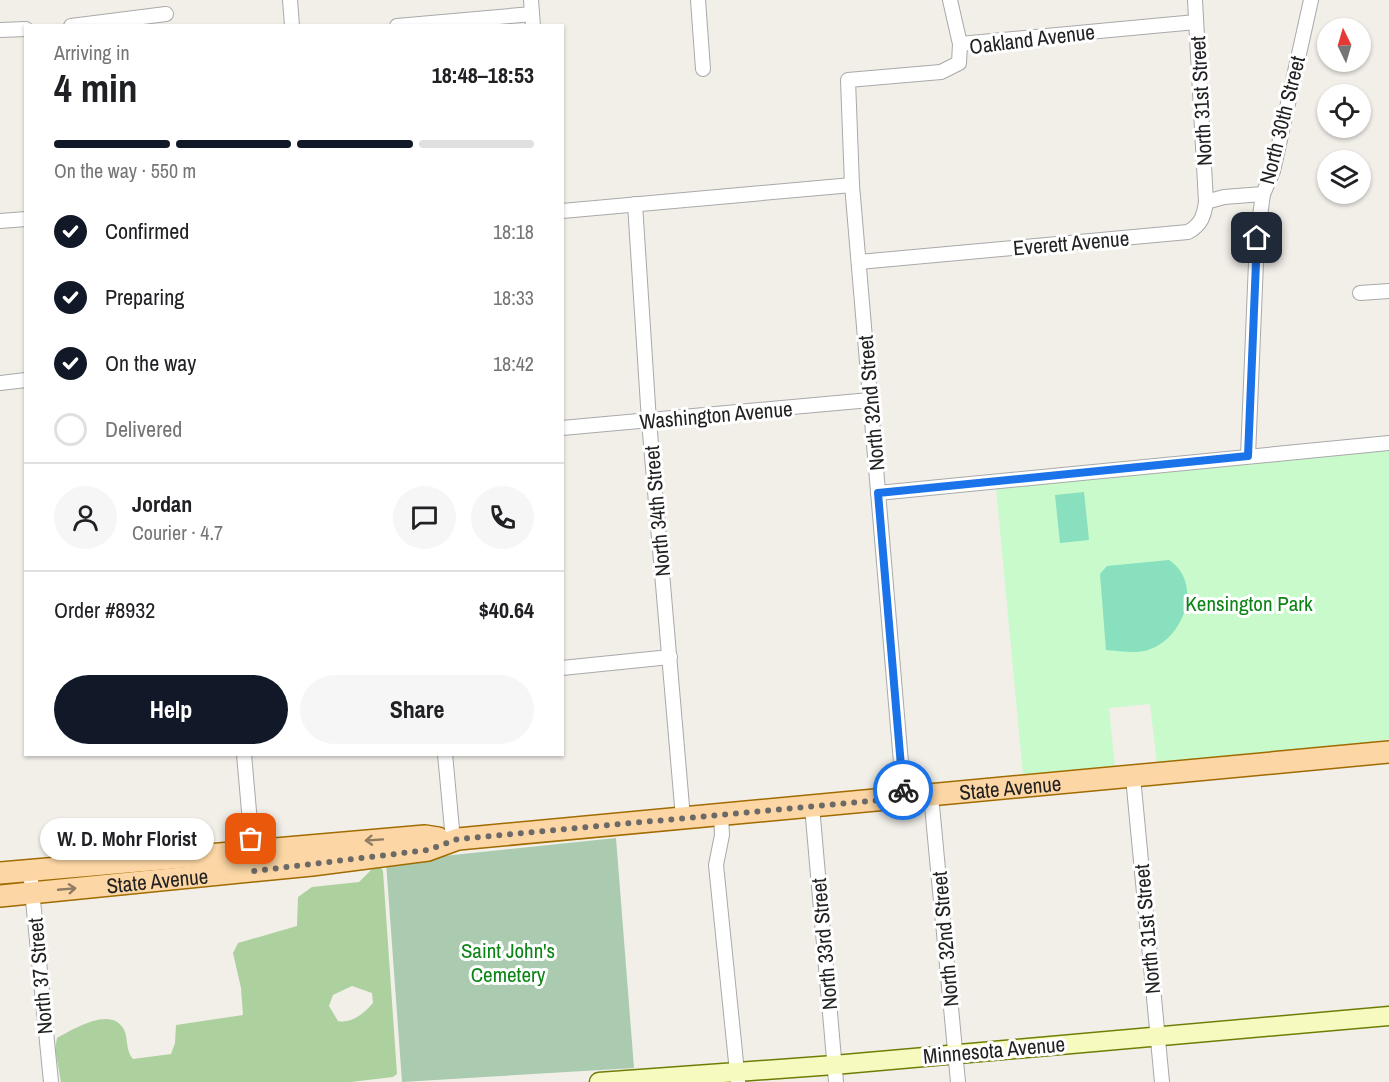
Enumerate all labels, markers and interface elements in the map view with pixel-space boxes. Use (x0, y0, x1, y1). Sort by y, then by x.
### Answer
street label: Oakland Avenue (968, 17, 1096, 61)
north arrow (1317, 18, 1371, 72)
map controls (1317, 18, 1371, 204)
street label: North 31st Street (1183, 35, 1219, 167)
text: Arriving in (54, 39, 130, 66)
street label: North 30th Street (1252, 53, 1312, 187)
text: 18:48–18:53 (432, 60, 534, 90)
text: 4 min (54, 62, 138, 114)
button: locate (1317, 84, 1371, 138)
button: layers (1317, 150, 1371, 204)
text: On the way · 550 m (54, 157, 196, 184)
pin (1231, 212, 1282, 263)
icon: check (54, 215, 87, 248)
text: Confirmed (105, 216, 189, 246)
text: 18:18 (493, 218, 534, 245)
icon: home (1240, 221, 1273, 254)
street label: Everett Avenue (1012, 223, 1130, 263)
icon: check (54, 281, 87, 314)
text: Preparing (105, 282, 184, 312)
text: 18:33 (493, 284, 534, 311)
street label: North 32nd Street (851, 334, 891, 472)
icon: check (54, 347, 87, 380)
text: On the way (105, 348, 196, 378)
text: 18:42 (493, 350, 534, 377)
street label: Washington Avenue (638, 394, 794, 436)
text: Delivered (105, 414, 182, 444)
street label: North 34th Street (637, 444, 677, 578)
button: person (54, 486, 117, 549)
button: chat (393, 486, 456, 549)
button: phone (471, 486, 534, 549)
text: Jordan (132, 489, 192, 519)
text: Courier · 4.7 (132, 519, 223, 546)
park label: Kensington Park (1185, 589, 1313, 618)
text: Order #8932 (54, 595, 155, 625)
text: $40.64 (479, 595, 534, 625)
button: Help (54, 675, 288, 744)
button: Share (300, 675, 534, 744)
courier (873, 760, 933, 820)
street label: State Avenue (958, 768, 1062, 807)
icon: bike (887, 774, 920, 807)
pin (225, 813, 276, 864)
callout: W. D. Mohr Florist (41, 818, 215, 860)
icon: bag (234, 822, 267, 855)
text: W. D. Mohr Florist (57, 825, 197, 852)
one-way arrow (365, 835, 384, 846)
street label: State Avenue (105, 861, 210, 900)
street label: North 31st Street (1127, 863, 1167, 995)
street label: North 32nd Street (925, 870, 965, 1008)
street label: North 33rd Street (804, 877, 844, 1011)
one-way arrow (57, 883, 77, 894)
street label: North 37 Street (20, 916, 60, 1035)
park label: Saint John's Cemetery (461, 936, 555, 989)
street label: Minnesota Avenue (922, 1029, 1066, 1071)

